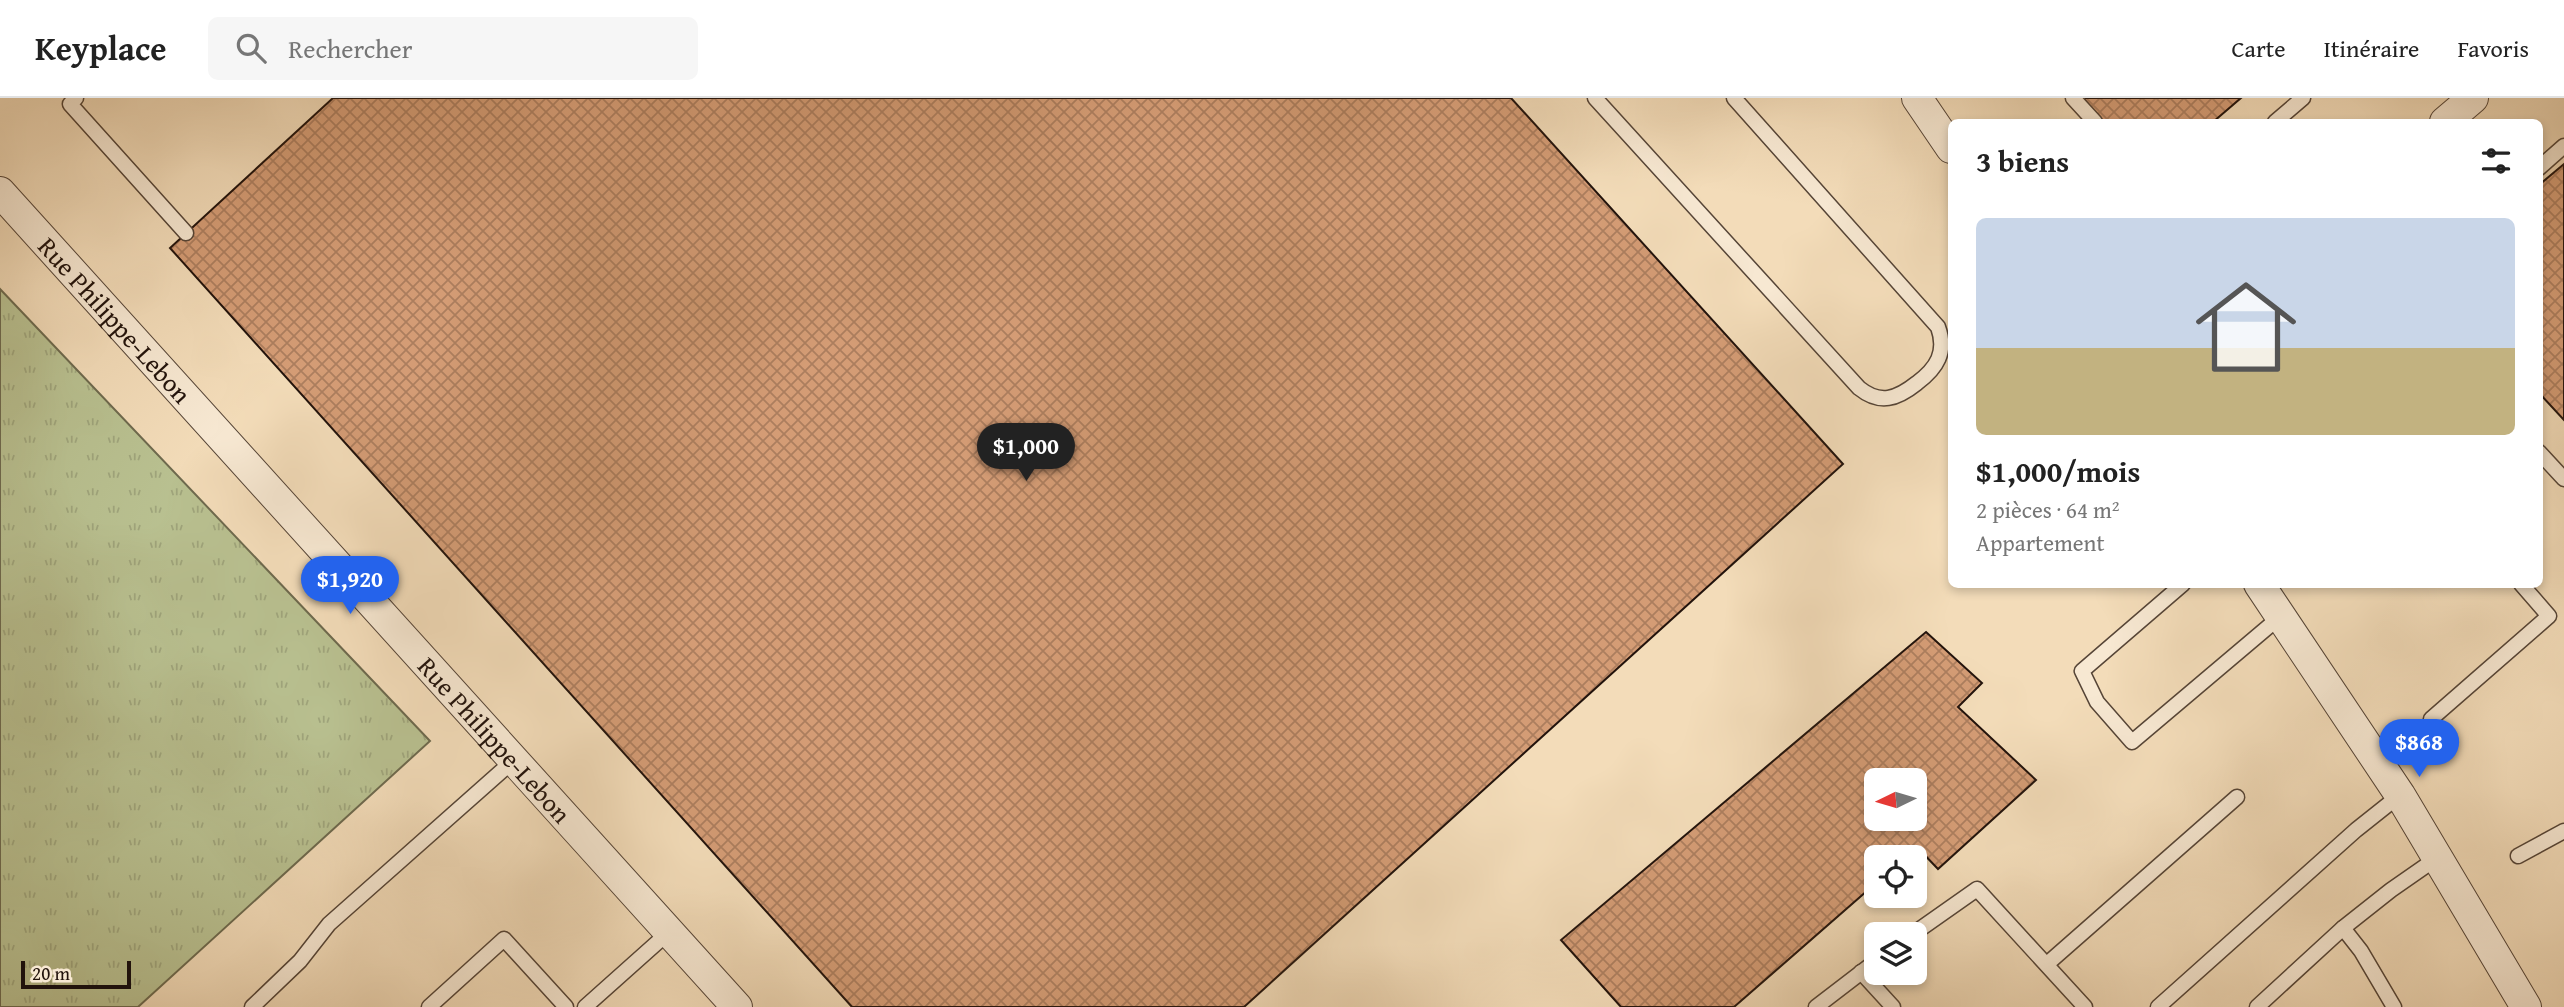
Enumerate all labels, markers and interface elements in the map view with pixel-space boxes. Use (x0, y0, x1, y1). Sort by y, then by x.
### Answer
search box (208, 17, 698, 80)
text: Keyplace (35, 24, 166, 72)
icon: search (232, 29, 270, 67)
text: Rechercher (288, 29, 412, 68)
text: Carte (2232, 31, 2286, 66)
text: Itinéraire (2324, 31, 2419, 66)
text: Favoris (2457, 31, 2529, 66)
text: 3 biens (1976, 139, 2069, 183)
icon: filters (2477, 142, 2515, 180)
street label: Rue Philippe-Lebon (29, 228, 202, 412)
icon: home (2183, 264, 2309, 390)
pin: $1,000 (969, 424, 1083, 483)
text: $1,000 (993, 429, 1059, 462)
text: $1,000/mois (1976, 449, 2140, 493)
text: 2 pièces · 64 m² (1976, 493, 2120, 526)
text: Appartement (1976, 526, 2105, 559)
pin: $1,920 (293, 556, 407, 616)
text: $1,920 (317, 562, 383, 595)
street label: Rue Philippe-Lebon (409, 647, 581, 832)
pin: $868 (2378, 720, 2460, 779)
text: $868 (2395, 725, 2443, 758)
north arrow (1864, 768, 1927, 831)
map controls (1864, 768, 1927, 985)
button: locate (1864, 845, 1927, 908)
button: layers (1864, 922, 1927, 985)
scale bar (21, 958, 131, 990)
text: 20 m (32, 959, 70, 987)

